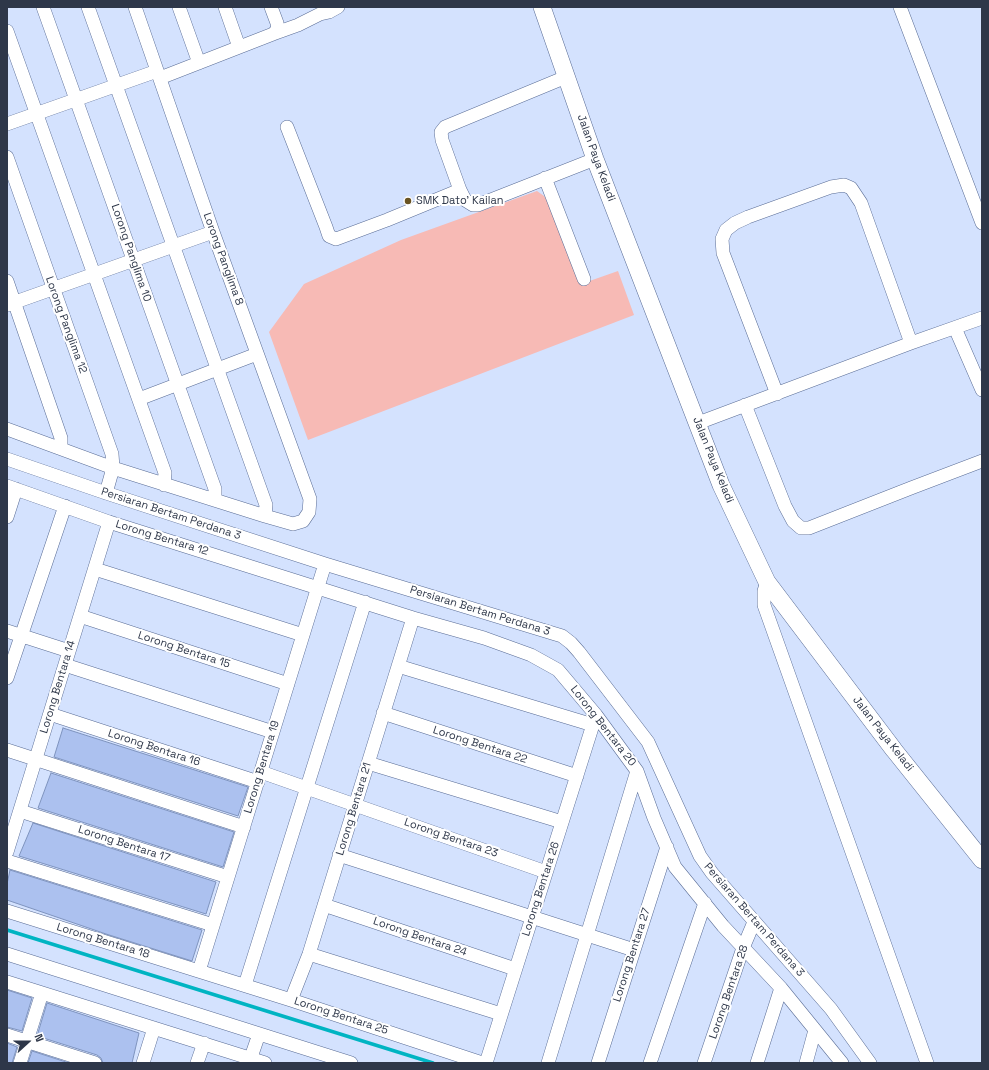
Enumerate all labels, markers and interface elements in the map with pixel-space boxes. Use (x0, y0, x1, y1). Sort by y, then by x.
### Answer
street label: Jalan Paya Keladi (574, 113, 618, 203)
place label: SMK Dato' Kailan (416, 194, 503, 208)
marker: SMK Dato' Kailan (403, 196, 413, 206)
street label: Lorong Panglima 10 (108, 202, 154, 304)
street label: Lorong Panglima 8 (200, 211, 246, 307)
street label: Lorong Panglima 12 (42, 275, 90, 375)
street label: Jalan Paya Keladi (690, 415, 736, 505)
street label: Persiaran Bertam Perdana 3 (100, 485, 242, 543)
street label: Lorong Bentara 12 (114, 518, 210, 558)
street label: Persiaran Bertam Perdana 3 (408, 583, 552, 639)
street label: Lorong Bentara 15 (136, 629, 232, 671)
street label: Lorong Bentara 14 (38, 639, 78, 735)
street label: Lorong Bentara 20 (567, 683, 639, 769)
street label: Jalan Paya Keladi (850, 694, 916, 774)
street label: Lorong Bentara 19 (242, 719, 282, 815)
street label: Lorong Bentara 22 (431, 724, 529, 766)
street label: Lorong Bentara 16 (106, 727, 202, 769)
street label: Lorong Bentara 21 (334, 761, 374, 857)
street label: Lorong Bentara 23 (402, 816, 500, 860)
street label: Lorong Bentara 17 (76, 823, 172, 865)
street label: Lorong Bentara 26 (520, 840, 562, 938)
street label: Persiaran Bertam Perdana 3 (701, 861, 807, 979)
street label: Lorong Bentara 27 (611, 906, 653, 1004)
street label: Lorong Bentara 24 (371, 915, 469, 959)
street label: Lorong Bentara 18 (55, 921, 151, 961)
street label: Lorong Bentara 28 (707, 943, 751, 1041)
street label: Lorong Bentara 25 (292, 995, 390, 1037)
north arrow (8, 1022, 48, 1062)
text: N (31, 1032, 47, 1044)

